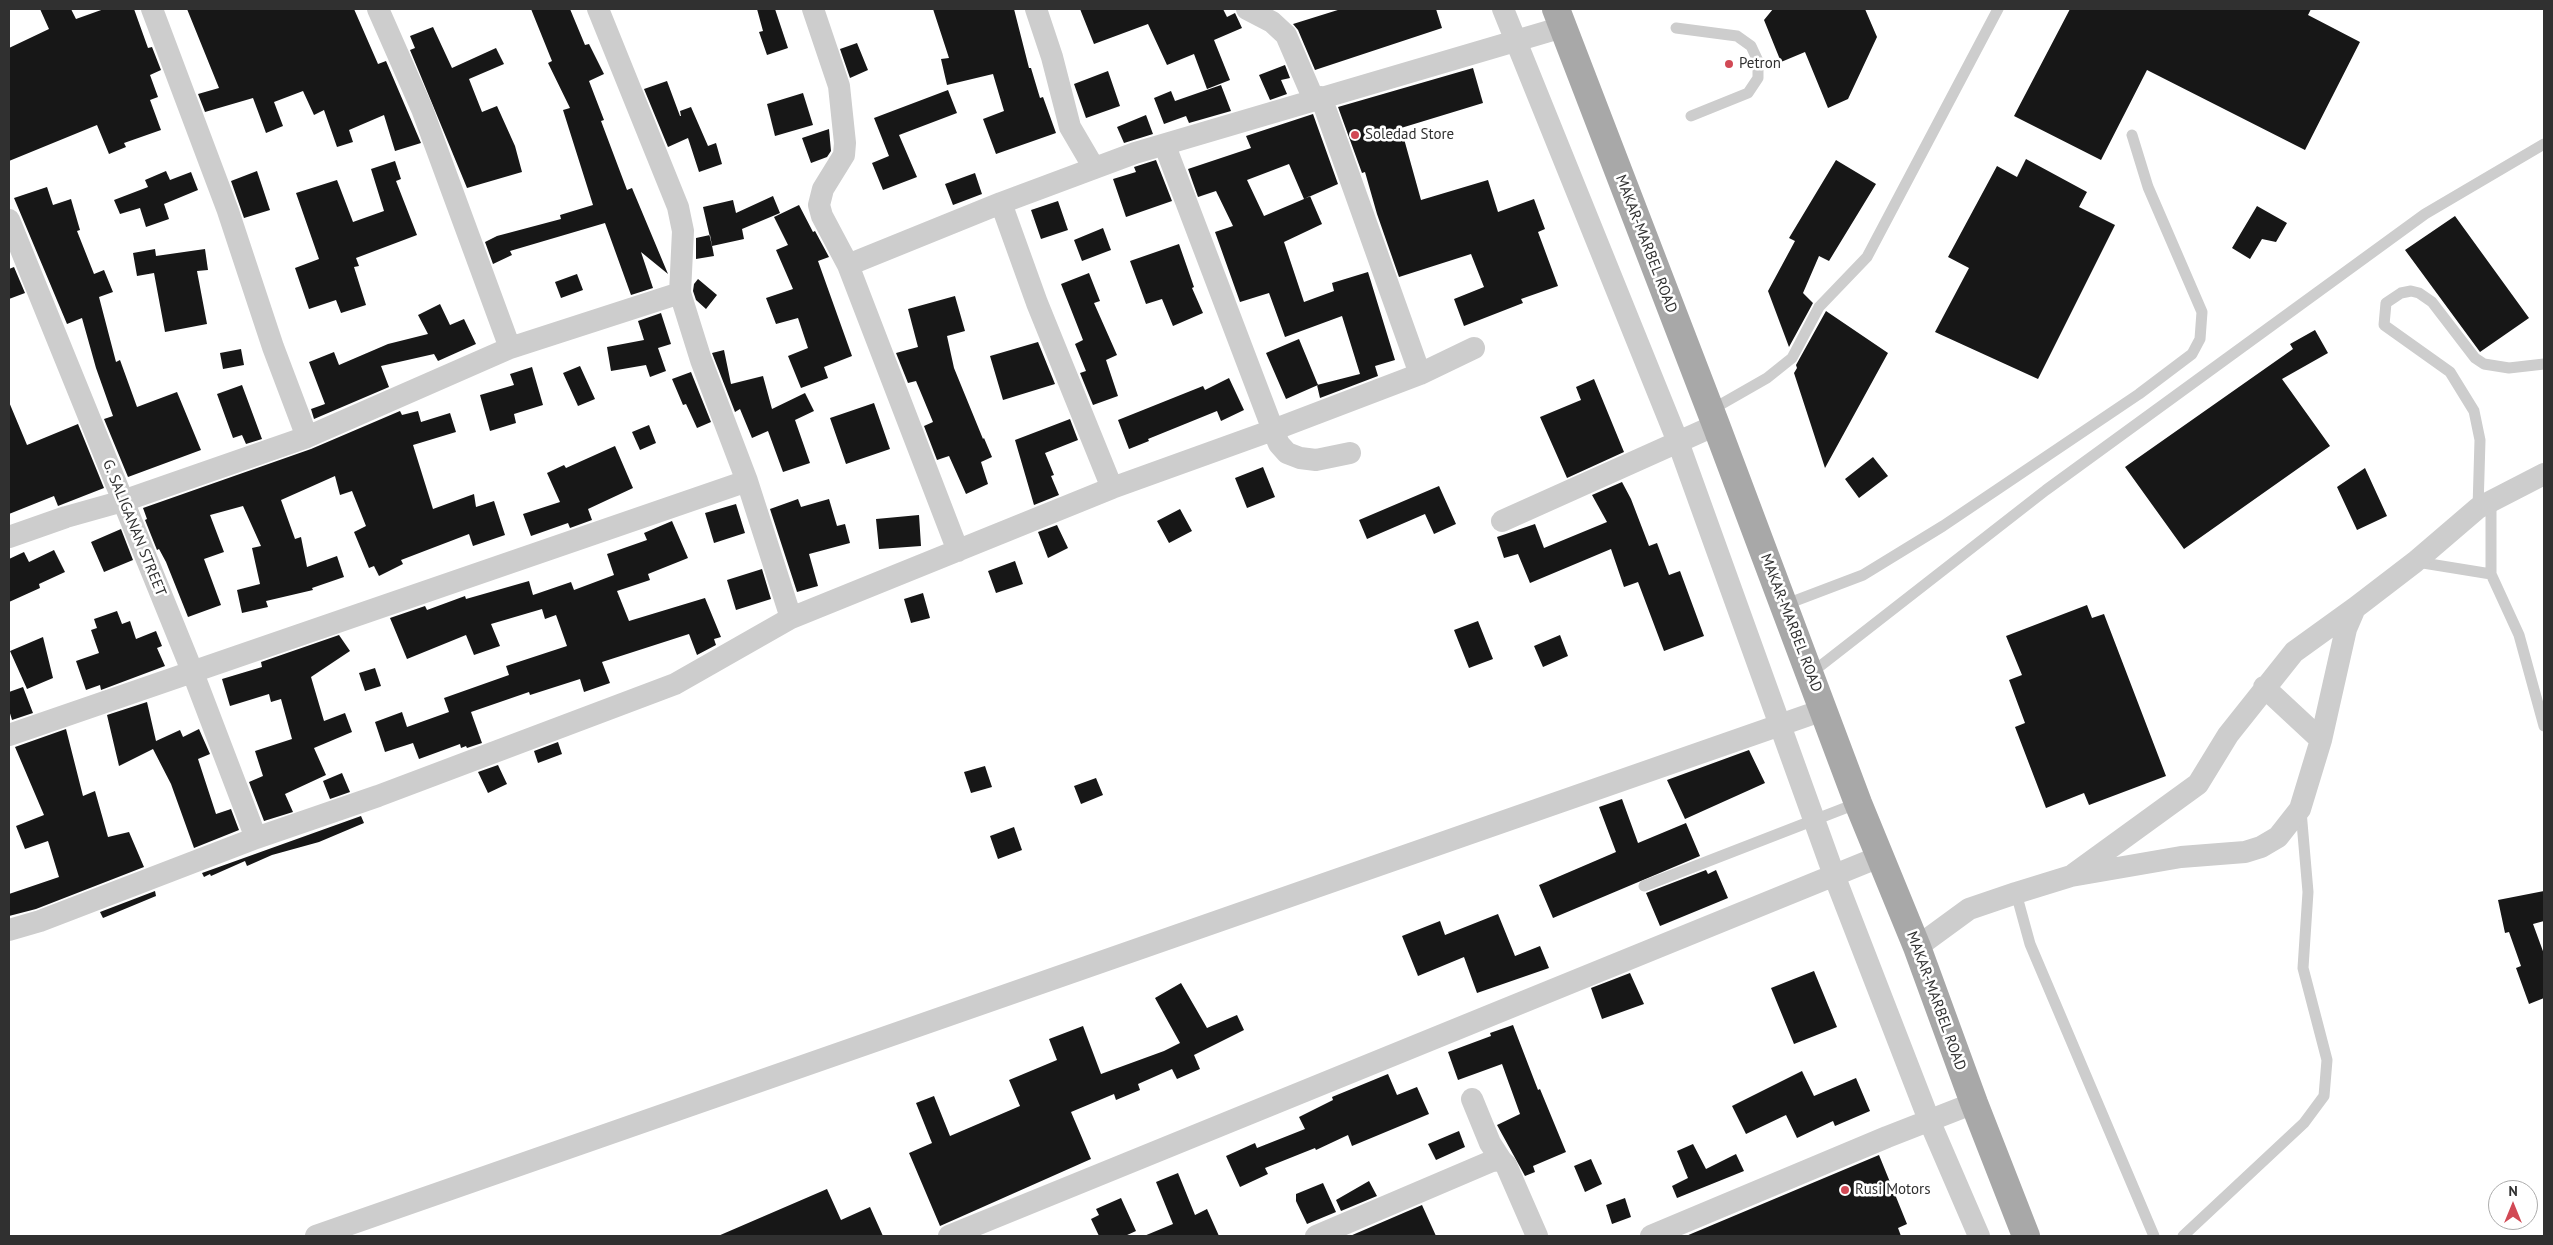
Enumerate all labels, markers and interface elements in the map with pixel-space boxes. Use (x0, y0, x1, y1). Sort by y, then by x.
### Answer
place label: Petron (1739, 55, 1781, 73)
marker: Petron (1723, 58, 1735, 70)
place label: Soledad Store (1365, 126, 1454, 144)
marker: Soledad Store (1349, 129, 1361, 141)
street label: MAKAR-MARBEL ROAD (1611, 172, 1681, 316)
street label: G. SALIGANAN STREET (98, 457, 170, 599)
street label: MAKAR-MARBEL ROAD (1756, 551, 1826, 695)
street label: MAKAR-MARBEL ROAD (1902, 929, 1970, 1073)
north arrow (2488, 1180, 2538, 1230)
place label: Rusi Motors (1855, 1181, 1930, 1199)
text: N (2508, 1182, 2518, 1200)
marker: Rusi Motors (1839, 1184, 1851, 1196)

